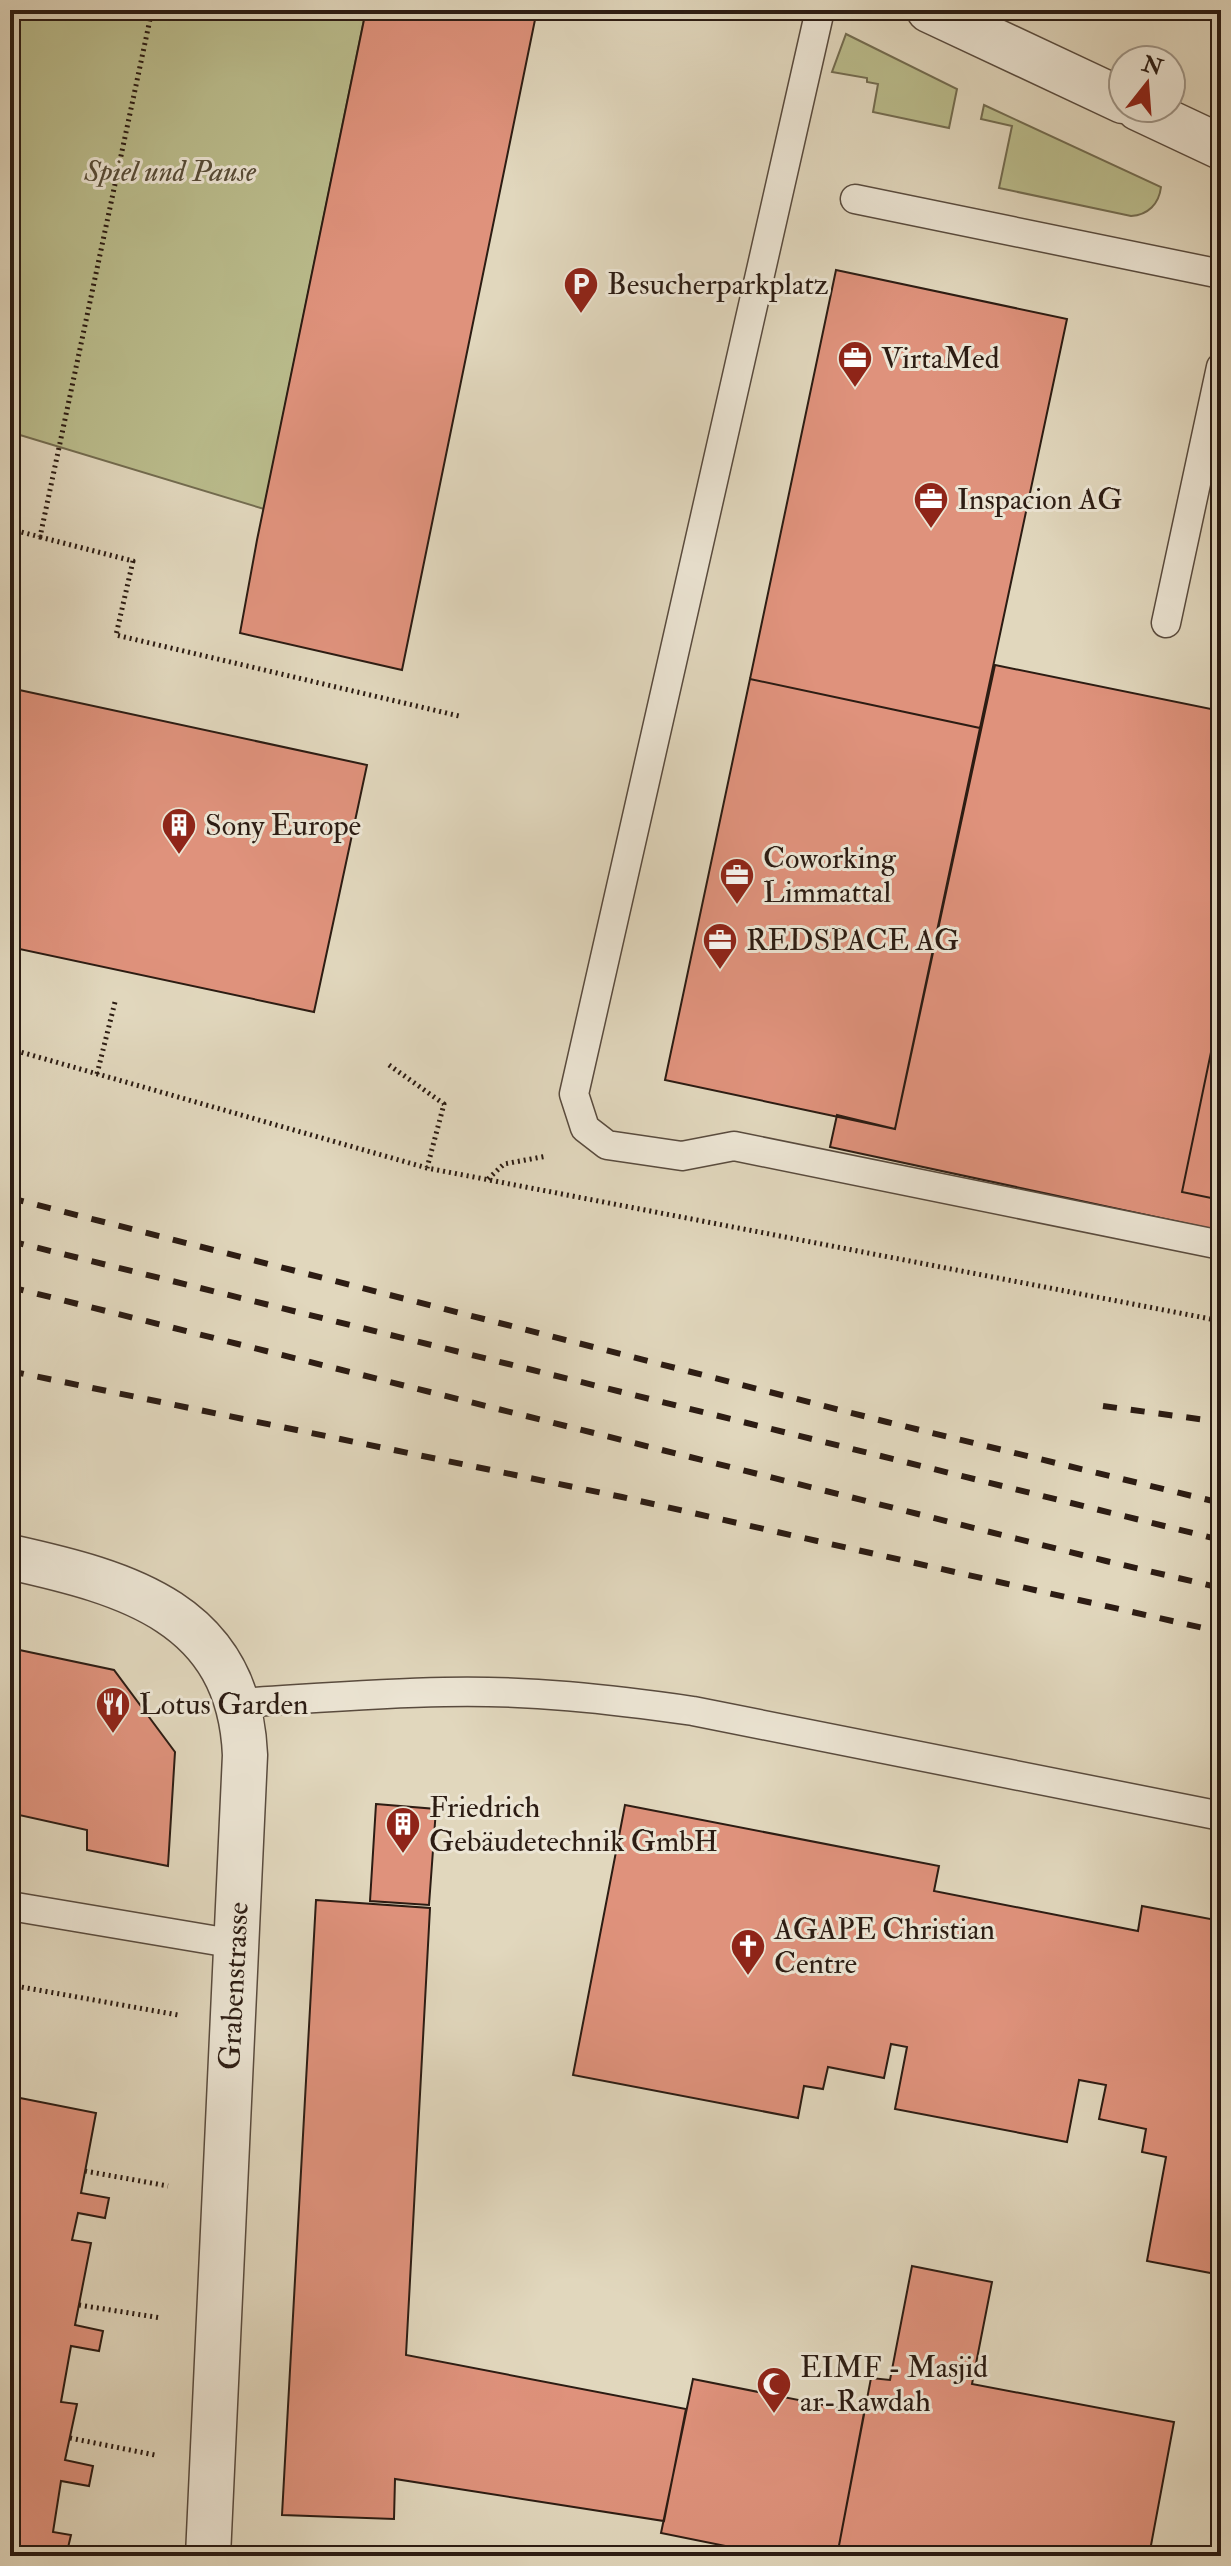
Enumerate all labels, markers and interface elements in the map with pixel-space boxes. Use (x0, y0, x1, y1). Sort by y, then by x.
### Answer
north arrow (1107, 44, 1187, 124)
text: N (1138, 49, 1166, 82)
park label: Spiel und Pause (83, 153, 257, 190)
parking icon: Besucherparkplatz (562, 265, 600, 315)
place label: Besucherparkplatz (607, 266, 828, 303)
office icon: VirtaMed (836, 339, 874, 389)
place label: VirtaMed (881, 340, 1000, 377)
office icon: Inspacion AG (912, 480, 950, 530)
place label: Inspacion AG (957, 481, 1122, 518)
building icon: Sony Europe (160, 806, 198, 856)
place label: Sony Europe (205, 807, 361, 844)
place label: Coworking Limmattal (763, 840, 897, 911)
office icon: Coworking Limmattal (718, 856, 756, 906)
office icon: REDSPACE AG (701, 921, 739, 971)
place label: REDSPACE AG (746, 922, 959, 959)
restaurant icon: Lotus Garden (94, 1685, 132, 1735)
place label: Lotus Garden (139, 1686, 308, 1723)
place label: Friedrich Gebäudetechnik GmbH (429, 1789, 718, 1860)
building icon: Friedrich Gebäudetechnik GmbH (384, 1805, 422, 1855)
street label: Grabenstrasse (211, 1901, 257, 2071)
place label: AGAPE Christian Centre (773, 1911, 995, 1982)
church icon: AGAPE Christian Centre (729, 1927, 767, 1977)
place label: EIMF - Masjid ar-Rawdah (800, 2349, 988, 2420)
mosque icon: EIMF - Masjid ar-Rawdah (755, 2365, 793, 2415)

